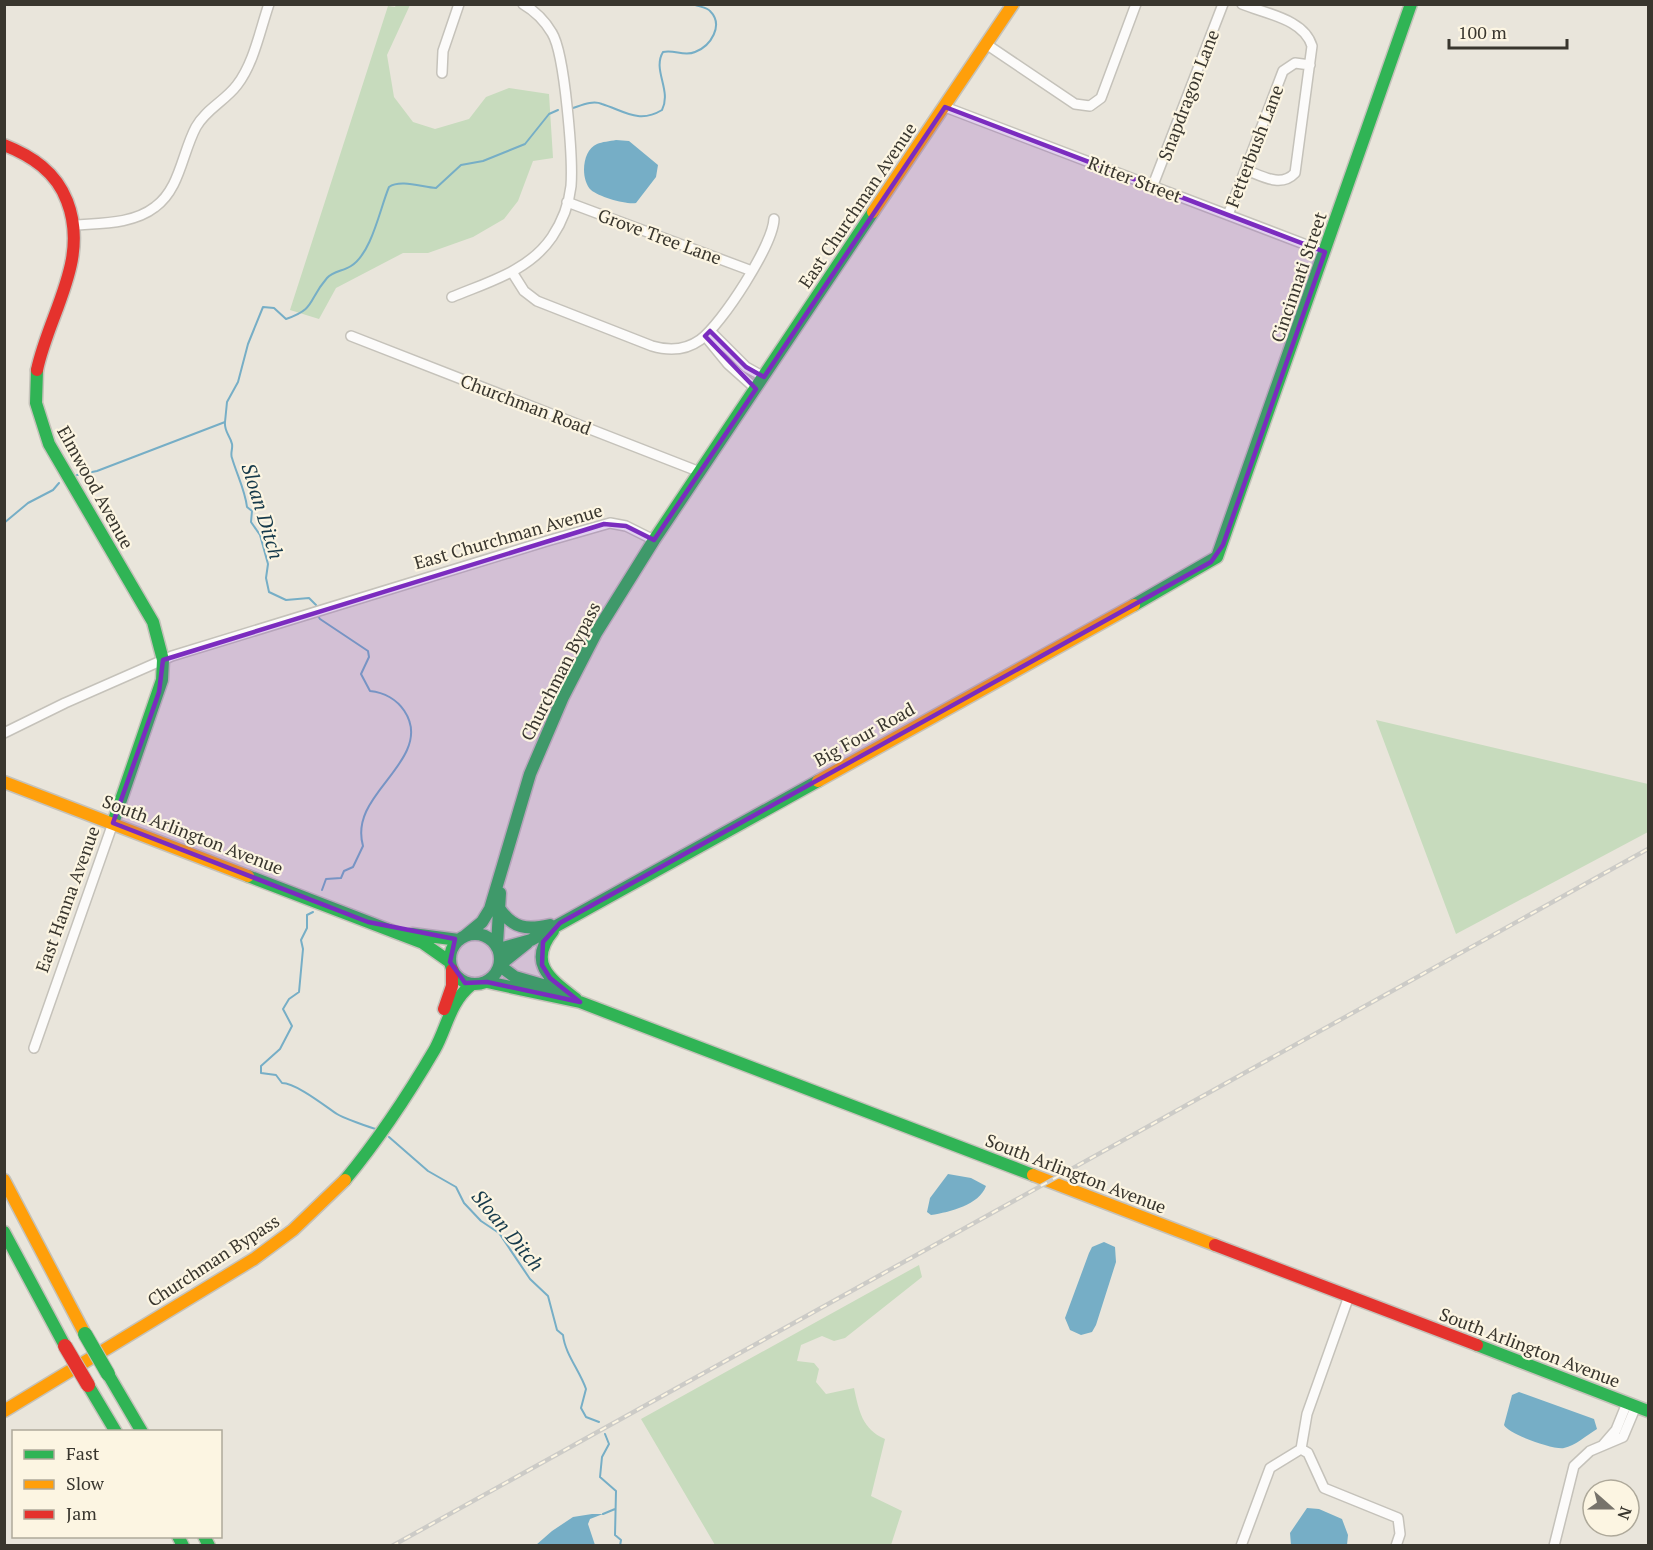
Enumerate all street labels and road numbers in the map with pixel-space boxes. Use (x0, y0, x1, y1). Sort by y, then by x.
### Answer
street label: Snapdragon Lane (1152, 26, 1224, 164)
street label: Fetterbush Lane (1220, 81, 1288, 211)
street label: East Churchman Avenue (793, 117, 921, 293)
street label: Ritter Street (1085, 150, 1186, 208)
street label: Grove Tree Lane (595, 203, 725, 269)
street label: Cincinnati Street (1264, 208, 1332, 345)
street label: Churchman Road (457, 368, 595, 440)
street label: Elmwood Avenue (52, 421, 140, 553)
street label: East Churchman Avenue (411, 498, 605, 574)
street label: Churchman Bypass (515, 597, 605, 745)
street label: Big Four Road (809, 696, 919, 772)
street label: South Arlington Avenue (99, 788, 287, 880)
street label: East Hanna Avenue (29, 823, 105, 975)
street label: South Arlington Avenue (982, 1127, 1170, 1219)
street label: Churchman Bypass (142, 1208, 284, 1312)
street label: South Arlington Avenue (1436, 1301, 1624, 1393)

